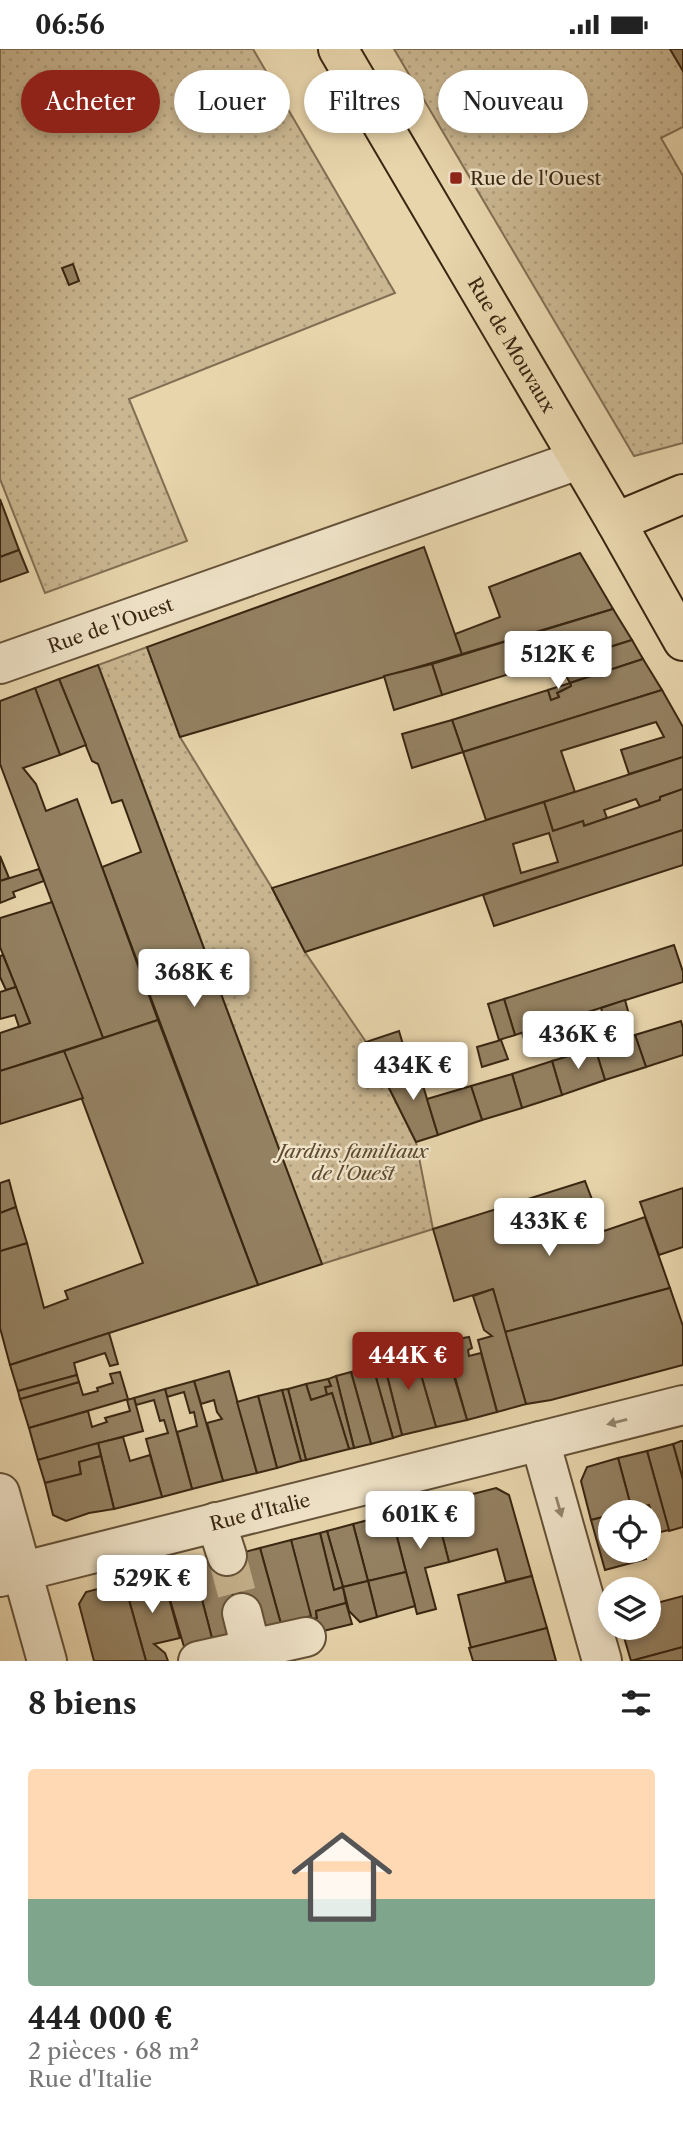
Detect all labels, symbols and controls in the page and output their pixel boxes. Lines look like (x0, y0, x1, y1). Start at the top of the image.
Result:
text: 06:56 (35, 9, 105, 41)
chip: Acheter (21, 70, 160, 133)
chip: Louer (174, 70, 290, 133)
chip: Filtres (304, 70, 424, 133)
chip: Nouveau (438, 70, 588, 133)
place label: Rue de l'Ouest (470, 167, 602, 190)
marker: Rue de l'Ouest (448, 170, 464, 186)
street label: Rue de Mouvaux (463, 273, 561, 418)
street label: Rue de l'Ouest (45, 593, 177, 658)
pin: 512K € (501, 631, 615, 691)
text: 512K € (521, 640, 595, 668)
pin: 368K € (137, 949, 251, 1009)
text: 368K € (154, 958, 234, 986)
pin: 436K € (521, 1011, 635, 1071)
text: 436K € (539, 1020, 617, 1048)
pin: 434K € (356, 1042, 470, 1102)
text: 434K € (374, 1051, 452, 1079)
park label: Jardins familiaux de l'Ouest (273, 1140, 429, 1185)
pin: 433K € (492, 1199, 606, 1258)
text: 433K € (510, 1207, 588, 1235)
pin: 444K € (351, 1333, 465, 1392)
text: 444K € (368, 1341, 448, 1369)
one-way arrow (606, 1417, 628, 1428)
street label: Rue d'Italie (207, 1488, 313, 1536)
pin: 601K € (363, 1491, 477, 1551)
one-way arrow (554, 1497, 564, 1518)
text: 601K € (382, 1500, 458, 1528)
map controls (598, 1500, 661, 1640)
button: locate (598, 1500, 661, 1563)
pin: 529K € (95, 1555, 209, 1615)
text: 529K € (113, 1564, 191, 1592)
button: layers (598, 1577, 661, 1640)
icon: filters (617, 1684, 655, 1722)
text: 8 biens (28, 1685, 137, 1722)
icon: home (279, 1814, 405, 1940)
text: 444 000 € (28, 2000, 173, 2037)
text: 2 pièces · 68 m² (28, 2037, 199, 2065)
text: Rue d'Italie (28, 2065, 152, 2093)

